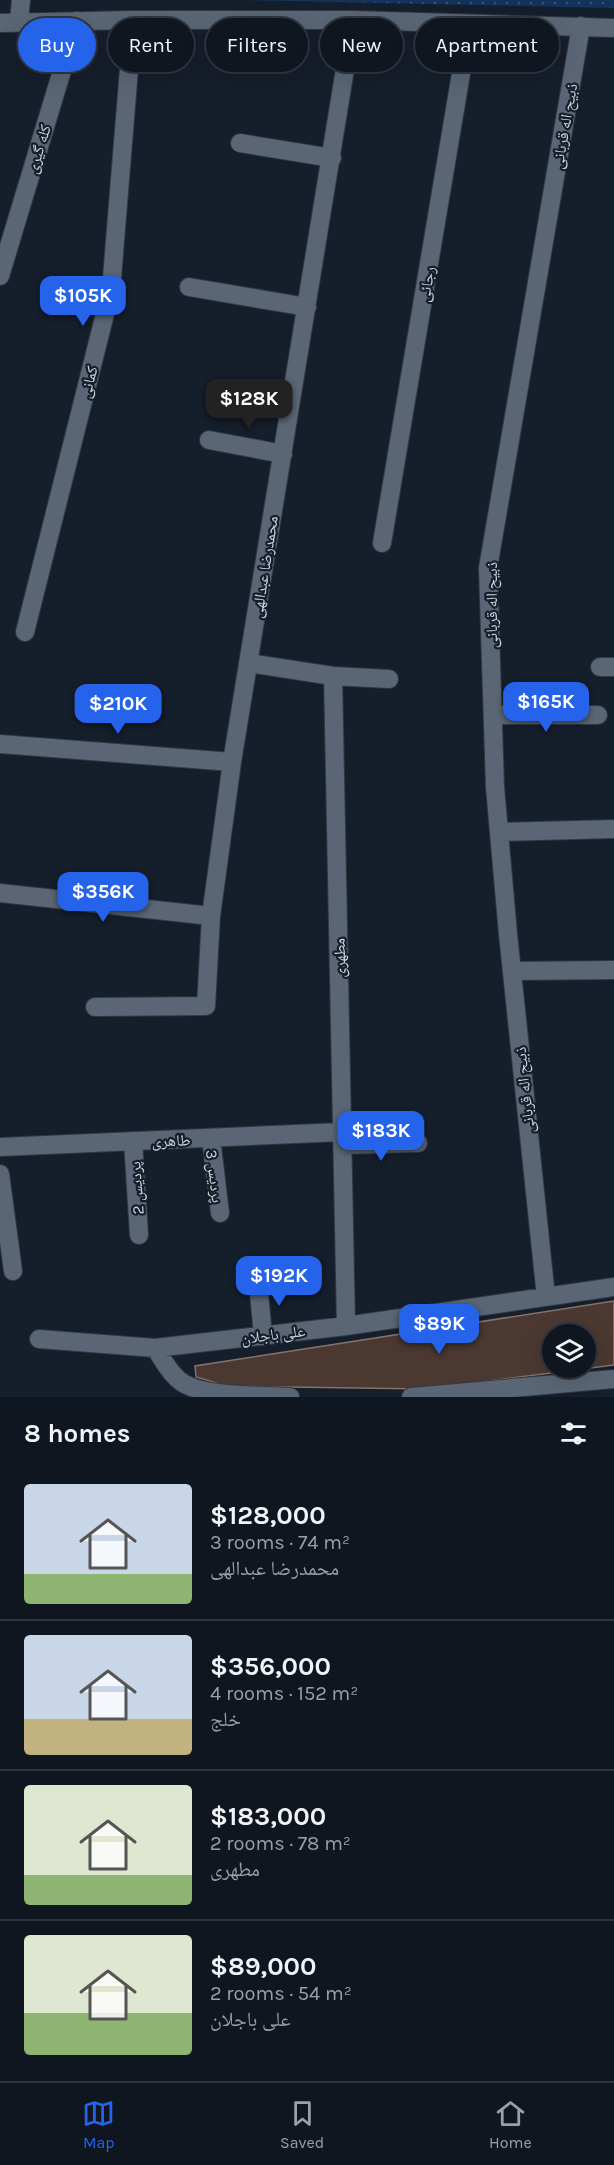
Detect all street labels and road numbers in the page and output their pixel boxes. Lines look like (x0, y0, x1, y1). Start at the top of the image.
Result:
street label: ذبیح اله قربانی (548, 82, 582, 171)
street label: کله گیری (22, 122, 56, 176)
street label: رجائی (414, 265, 440, 304)
street label: کمانی (75, 364, 103, 401)
street label: محمدرضا عبدالهی (247, 515, 283, 620)
street label: ذبیح اله قربانی (482, 562, 502, 648)
street label: مطهری (330, 938, 350, 978)
street label: ذبیح اله قربانی (511, 1046, 539, 1134)
street label: طاهری (151, 1130, 191, 1152)
street label: پردیس 3 (201, 1148, 227, 1204)
street label: پردیس 2 (125, 1160, 149, 1215)
street label: علی باجلان (240, 1321, 306, 1349)

